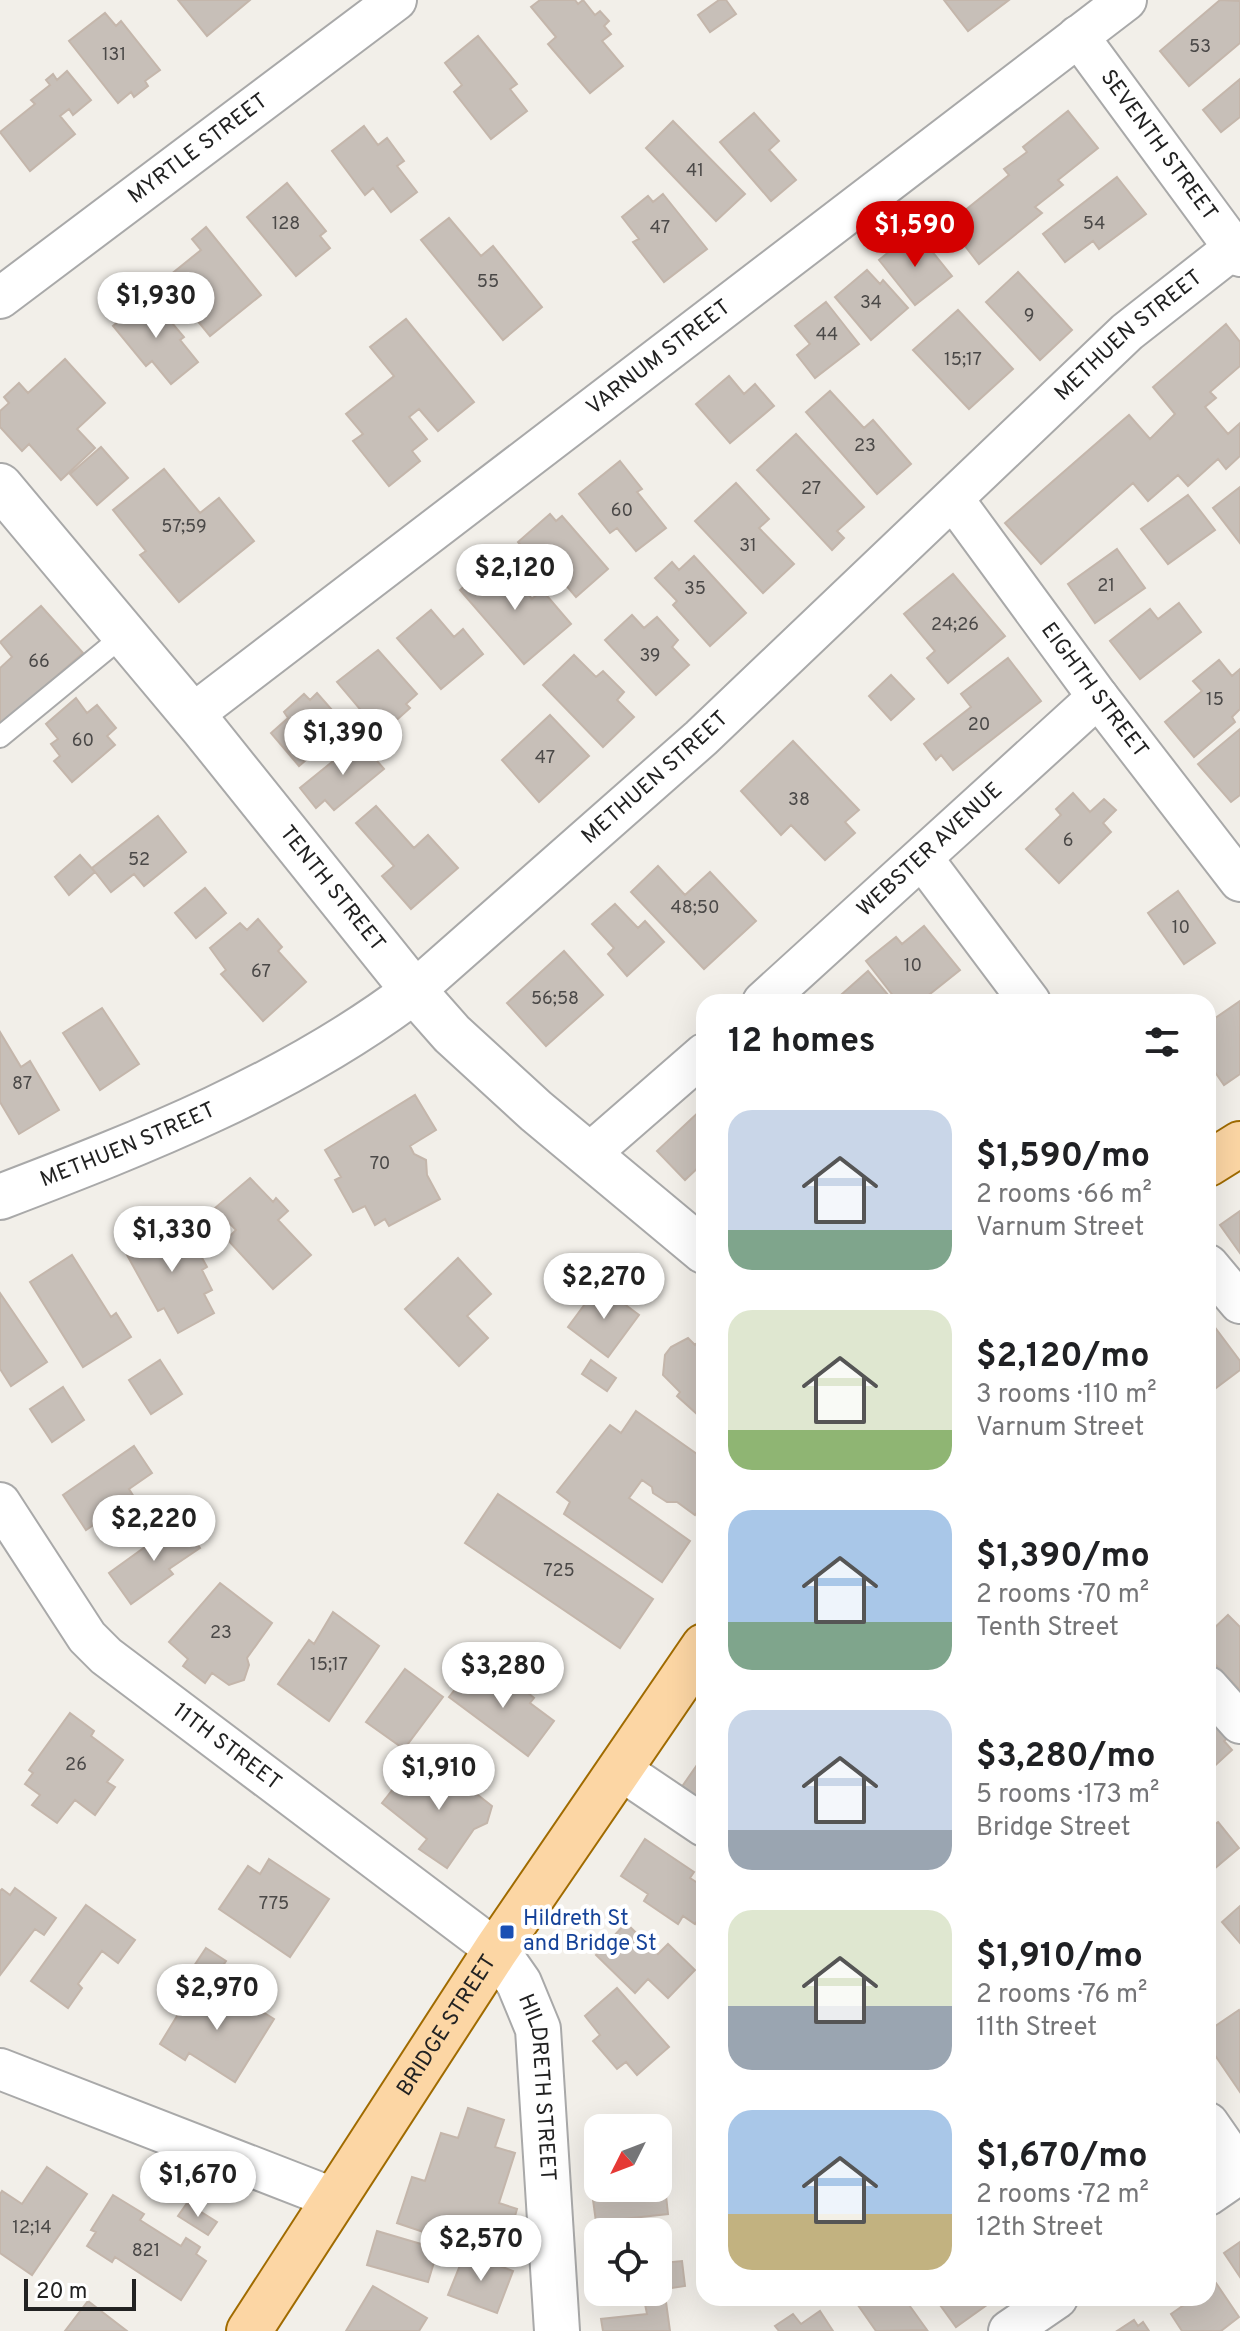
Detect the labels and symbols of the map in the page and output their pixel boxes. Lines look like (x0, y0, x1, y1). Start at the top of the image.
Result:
house number: 53 (1189, 36, 1211, 59)
house number: 131 (102, 44, 126, 67)
street label: SEVENTH STREET (1094, 65, 1223, 226)
street label: MYRTLE STREET (123, 88, 273, 210)
house number: 41 (686, 160, 704, 183)
pin: $1,590 (850, 201, 980, 269)
house number: 128 (272, 213, 300, 236)
house number: 54 (1083, 213, 1105, 236)
house number: 47 (650, 217, 670, 240)
street label: METHUEN STREET (1049, 264, 1208, 407)
house number: 55 (477, 271, 499, 294)
pin: $1,930 (91, 272, 221, 340)
house number: 34 (860, 292, 882, 315)
street label: VARNUM STREET (581, 294, 736, 421)
house number: 9 (1024, 305, 1034, 328)
house number: 44 (816, 324, 838, 347)
house number: 15;17 (944, 349, 982, 372)
house number: 23 (854, 435, 876, 458)
house number: 27 (801, 478, 821, 501)
house number: 60 (611, 500, 633, 523)
house number: 57;59 (161, 516, 207, 539)
house number: 31 (739, 535, 757, 558)
pin: $2,120 (450, 544, 580, 612)
house number: 21 (1097, 575, 1115, 598)
house number: 35 (684, 578, 706, 601)
house number: 24;26 (931, 614, 979, 637)
street label: EIGHTH STREET (1035, 618, 1154, 764)
house number: 39 (639, 645, 661, 668)
house number: 66 (28, 651, 50, 674)
house number: 15 (1206, 689, 1224, 712)
street label: METHUEN STREET (576, 705, 734, 850)
pin: $1,390 (278, 709, 408, 777)
house number: 20 (968, 714, 990, 737)
house number: 60 (72, 730, 94, 753)
house number: 47 (535, 747, 555, 770)
street label: WEBSTER AVENUE (852, 777, 1008, 923)
house number: 38 (788, 789, 810, 812)
street label: TENTH STREET (273, 820, 391, 957)
house number: 6 (1063, 830, 1073, 853)
house number: 52 (128, 849, 150, 872)
house number: 48;50 (671, 897, 719, 920)
house number: 10 (1172, 917, 1190, 940)
house number: 10 (904, 955, 922, 978)
house number: 67 (251, 961, 271, 984)
house number: 56;58 (531, 988, 579, 1011)
house number: 87 (12, 1073, 32, 1096)
street label: METHUEN STREET (37, 1097, 220, 1194)
house number: 70 (370, 1153, 390, 1176)
pin: $1,330 (107, 1206, 237, 1274)
pin: $2,270 (539, 1253, 669, 1321)
pin: $2,220 (89, 1495, 219, 1563)
house number: 725 (543, 1560, 575, 1583)
house number: 23 (210, 1622, 232, 1645)
pin: $3,280 (438, 1642, 568, 1710)
house number: 15;17 (310, 1654, 348, 1677)
street label: 11TH STREET (167, 1698, 286, 1797)
pin: $1,910 (374, 1744, 504, 1812)
house number: 26 (65, 1754, 87, 1777)
house number: 775 (259, 1893, 289, 1916)
place label: Hildreth St and Bridge St (523, 1906, 657, 1958)
marker: Hildreth St and Bridge St (498, 1923, 516, 1941)
street label: BRIDGE STREET (391, 1950, 503, 2101)
pin: $2,970 (152, 1964, 282, 2032)
street label: HILDRETH STREET (512, 1990, 561, 2182)
north arrow (584, 2114, 672, 2202)
pin: $1,670 (133, 2151, 263, 2219)
pin: $2,570 (416, 2215, 546, 2283)
house number: 12;14 (12, 2217, 52, 2240)
house number: 821 (132, 2240, 160, 2263)
scale bar (24, 2275, 136, 2311)

